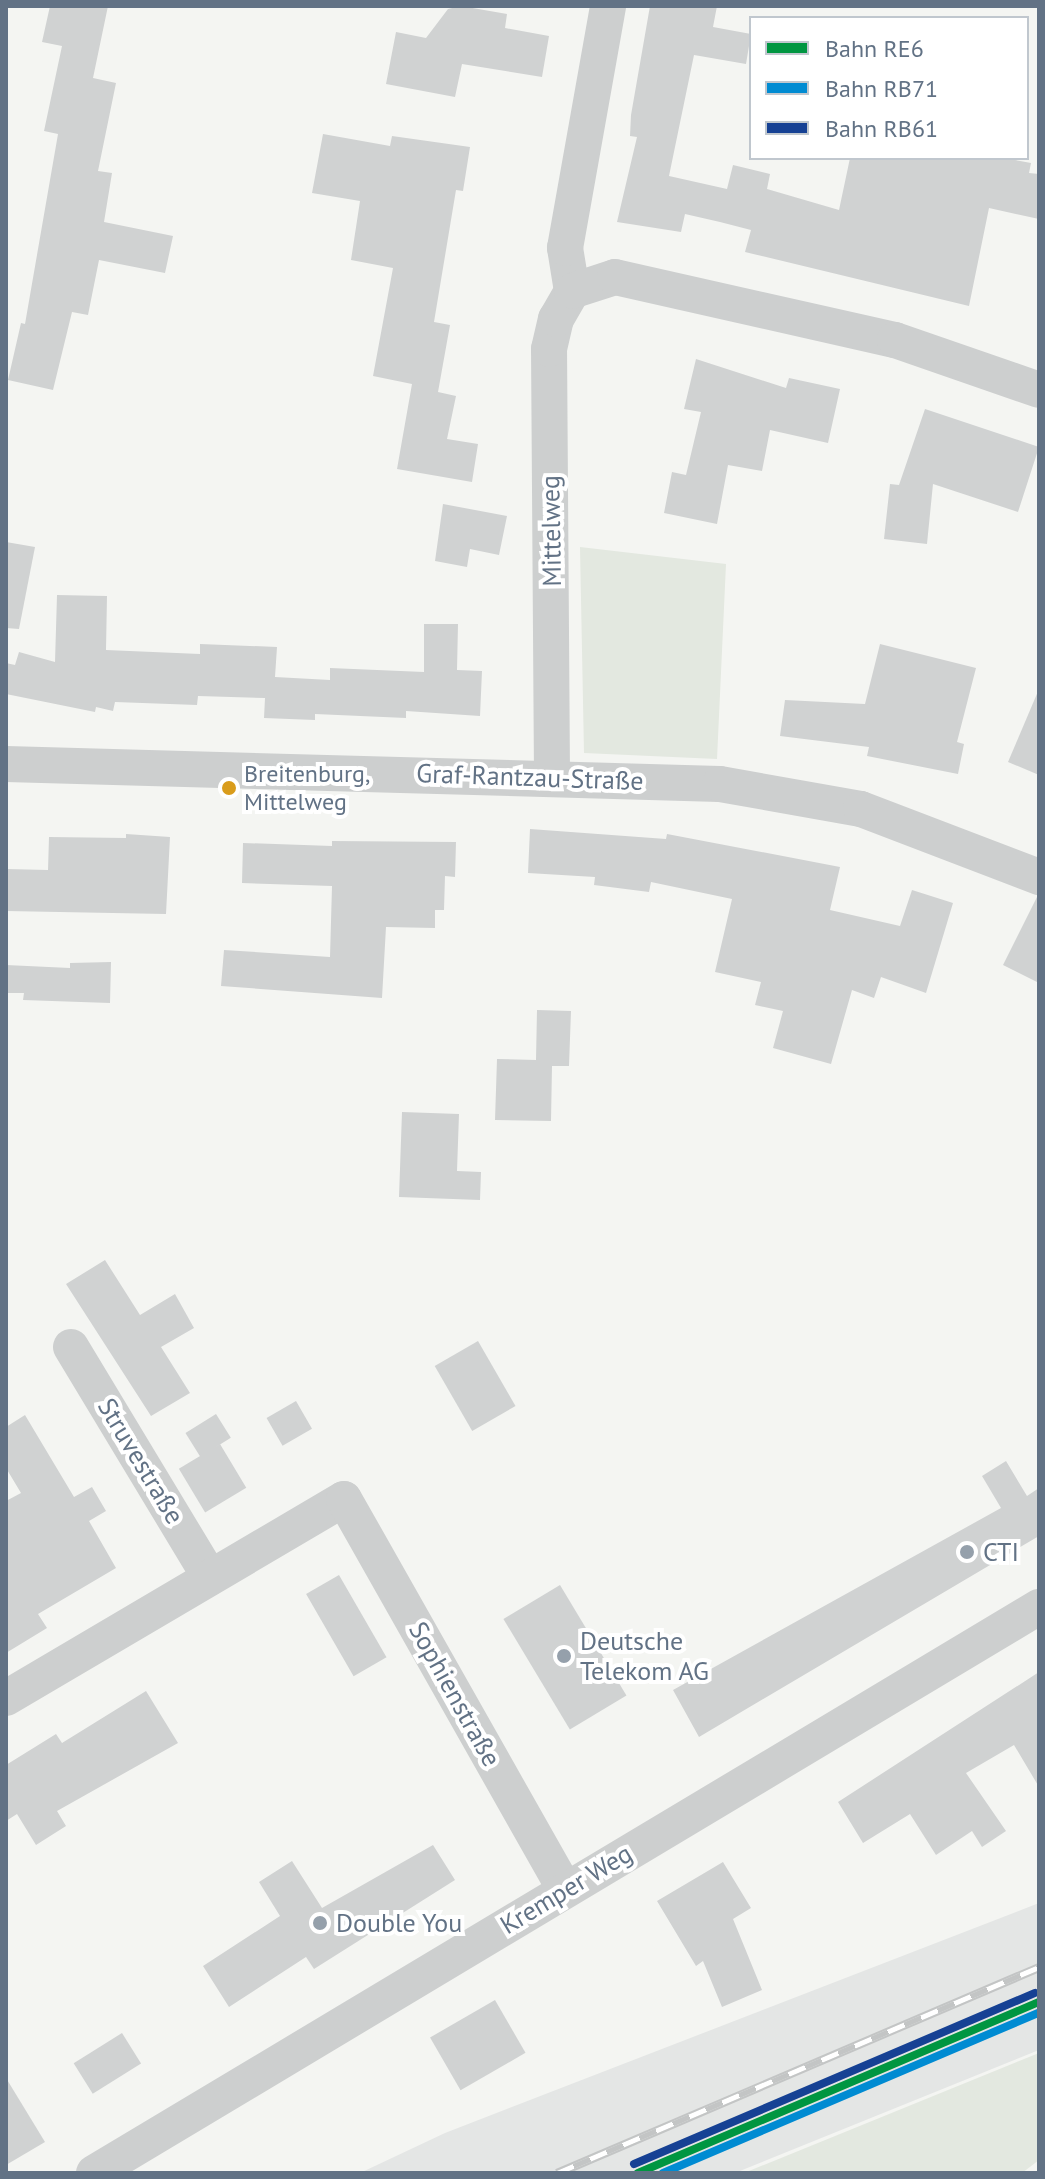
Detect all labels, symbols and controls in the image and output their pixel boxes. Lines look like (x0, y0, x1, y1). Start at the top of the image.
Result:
legend (749, 16, 1029, 160)
text: Bahn RE6 (825, 33, 924, 64)
text: Bahn RB71 (825, 73, 938, 104)
text: Bahn RB61 (825, 113, 938, 144)
street label: Mittelweg (534, 475, 568, 587)
street label: Graf-Rantzau-Straße (416, 757, 644, 797)
place label: Breitenburg, Mittelweg (244, 760, 370, 816)
marker: Breitenburg, Mittelweg (221, 780, 237, 796)
street label: Struvestraße (91, 1393, 191, 1529)
place label: CTI (983, 1536, 1019, 1568)
marker: CTI (958, 1543, 976, 1561)
street label: Sophienstraße (402, 1616, 508, 1772)
place label: Deutsche Telekom AG (580, 1625, 710, 1686)
marker: Deutsche Telekom AG (555, 1647, 573, 1665)
street label: Kremper Weg (494, 1837, 638, 1941)
place label: Double You (336, 1907, 463, 1939)
marker: Double You (311, 1914, 329, 1932)

